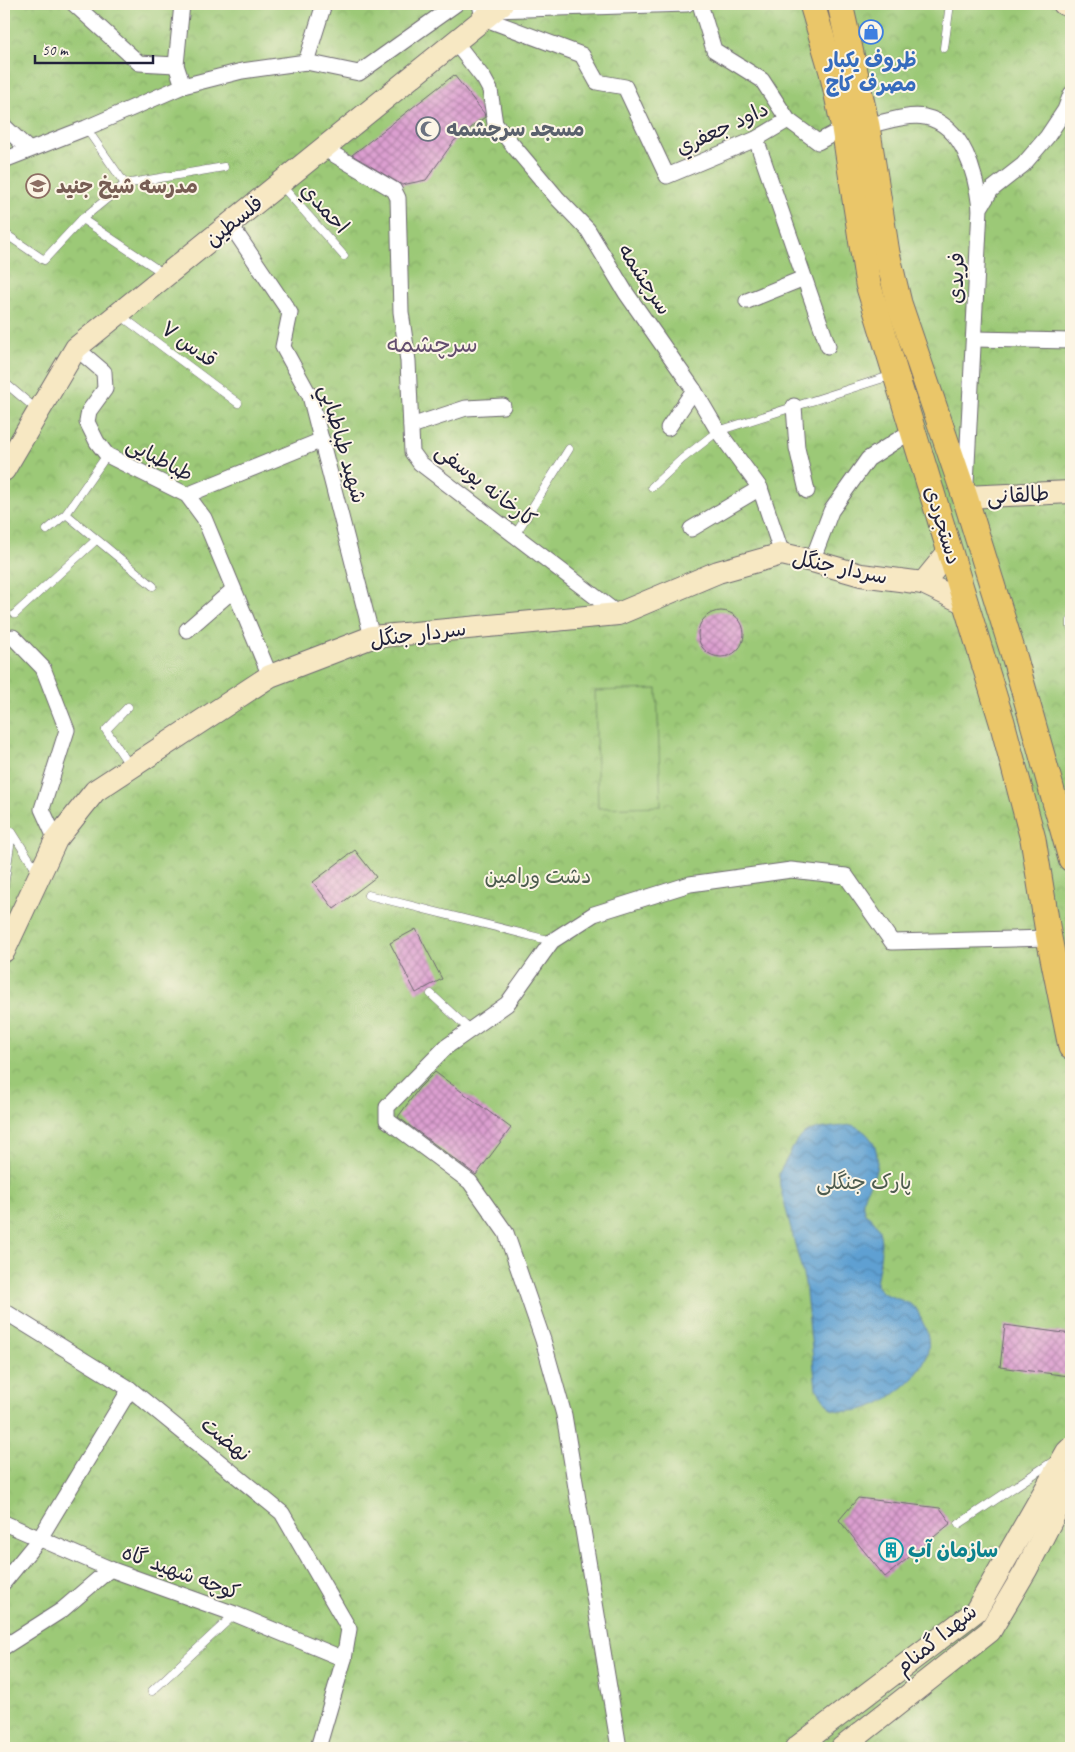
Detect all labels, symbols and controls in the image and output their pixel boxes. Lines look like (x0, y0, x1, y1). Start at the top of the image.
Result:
shop icon: ظروف یکبار مصرف کاج (858, 19, 884, 45)
scale bar (35, 32, 152, 64)
text: 50 m (42, 41, 69, 60)
place label: ظروف یکبار مصرف کاج (823, 47, 917, 97)
street label: داود جعفري (672, 95, 773, 163)
mosque icon: مسجد سرچشمه (415, 116, 441, 142)
place label: مسجد سرچشمه (446, 116, 584, 142)
school or university icon: مدرسه شیخ جنید (25, 173, 51, 199)
place label: مدرسه شیخ جنید (56, 173, 198, 199)
street label: احمدي (294, 177, 355, 240)
street label: فلسطین (200, 190, 268, 252)
street label: سرچشمه (612, 238, 678, 320)
street label: فریدی (942, 252, 970, 304)
street label: قدس ۷ (156, 315, 222, 373)
district label: سرچشمه (386, 329, 478, 359)
street label: شهيد طباطبايي (308, 382, 372, 508)
street label: طباطبایی (122, 431, 198, 488)
street label: کارخانه یوسفی (430, 437, 542, 533)
street label: طالقانی (986, 480, 1050, 511)
street label: دستجردی (919, 483, 967, 567)
street label: سردار جنگل (790, 544, 890, 590)
street label: سردار جنگل (368, 615, 468, 653)
park label: دشت ورامین (485, 863, 591, 890)
park label: پارک جنگلی (816, 1169, 912, 1196)
street label: نهضت (196, 1411, 256, 1467)
building icon: سازمان آب (878, 1537, 904, 1563)
place label: سازمان آب (908, 1537, 998, 1563)
street label: کوچه شهید گاه (118, 1539, 244, 1605)
street label: شهدا گمنام (890, 1598, 984, 1682)

